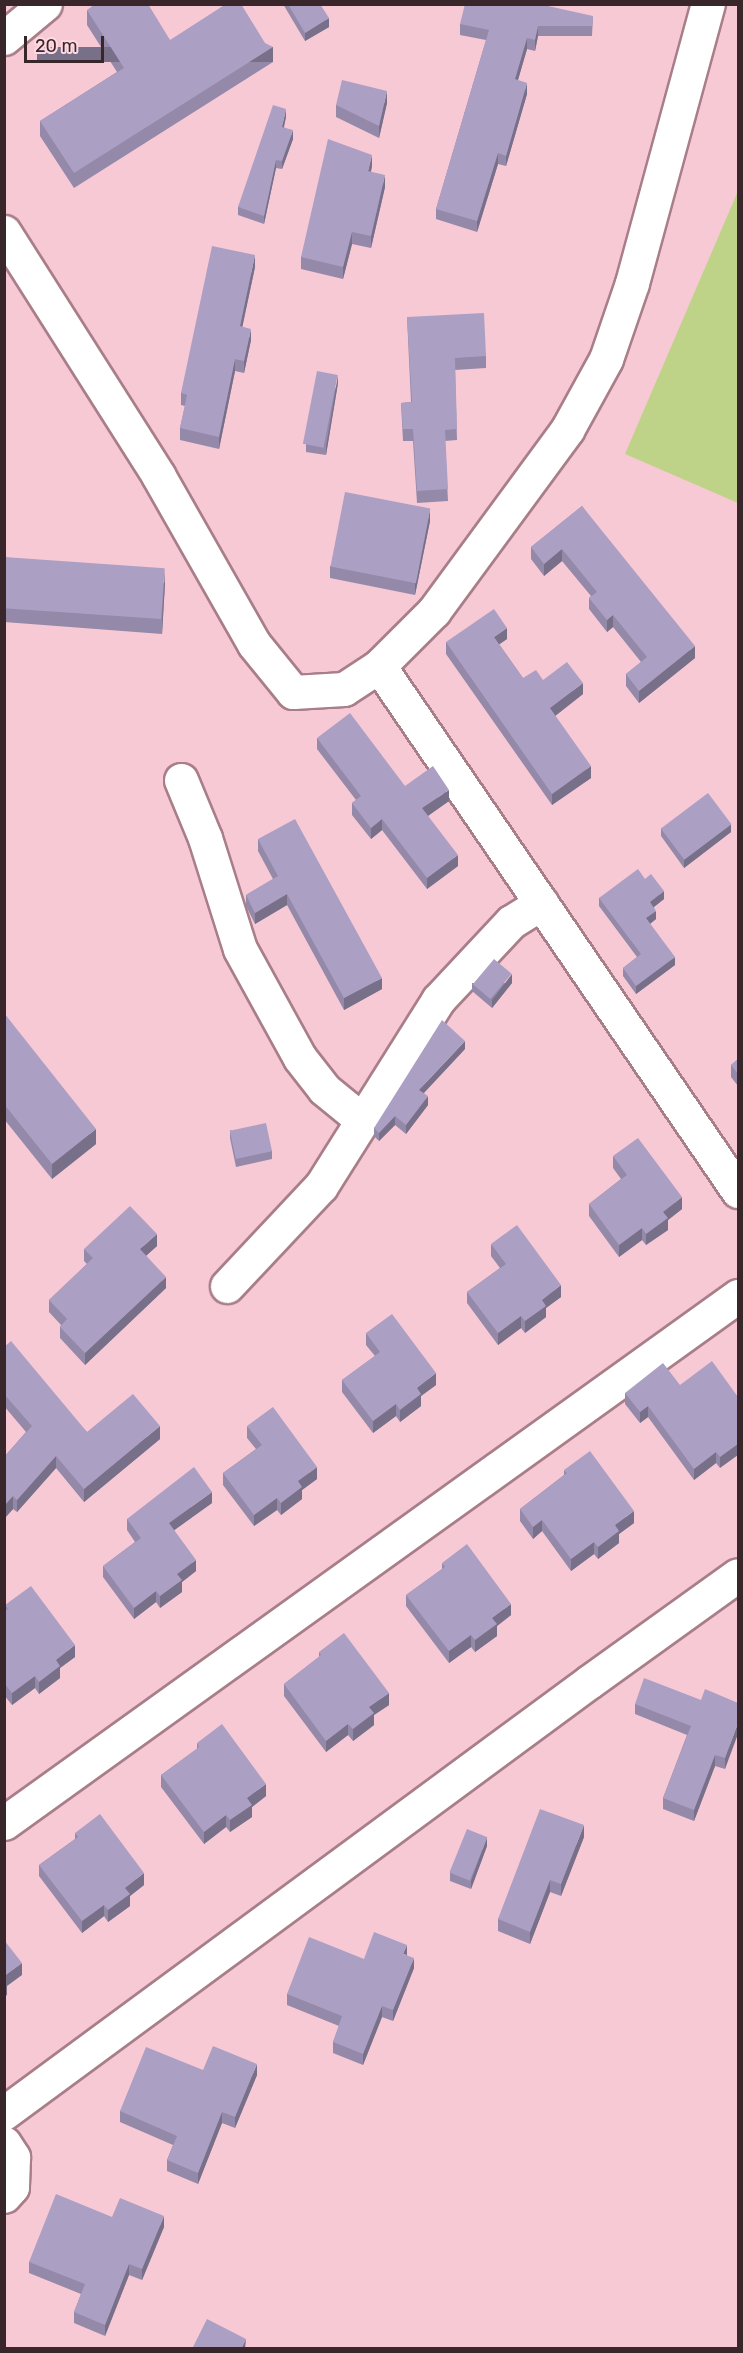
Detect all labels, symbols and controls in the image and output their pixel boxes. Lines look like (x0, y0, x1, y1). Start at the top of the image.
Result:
scale bar (27, 24, 106, 62)
text: 20 m (35, 35, 77, 57)

